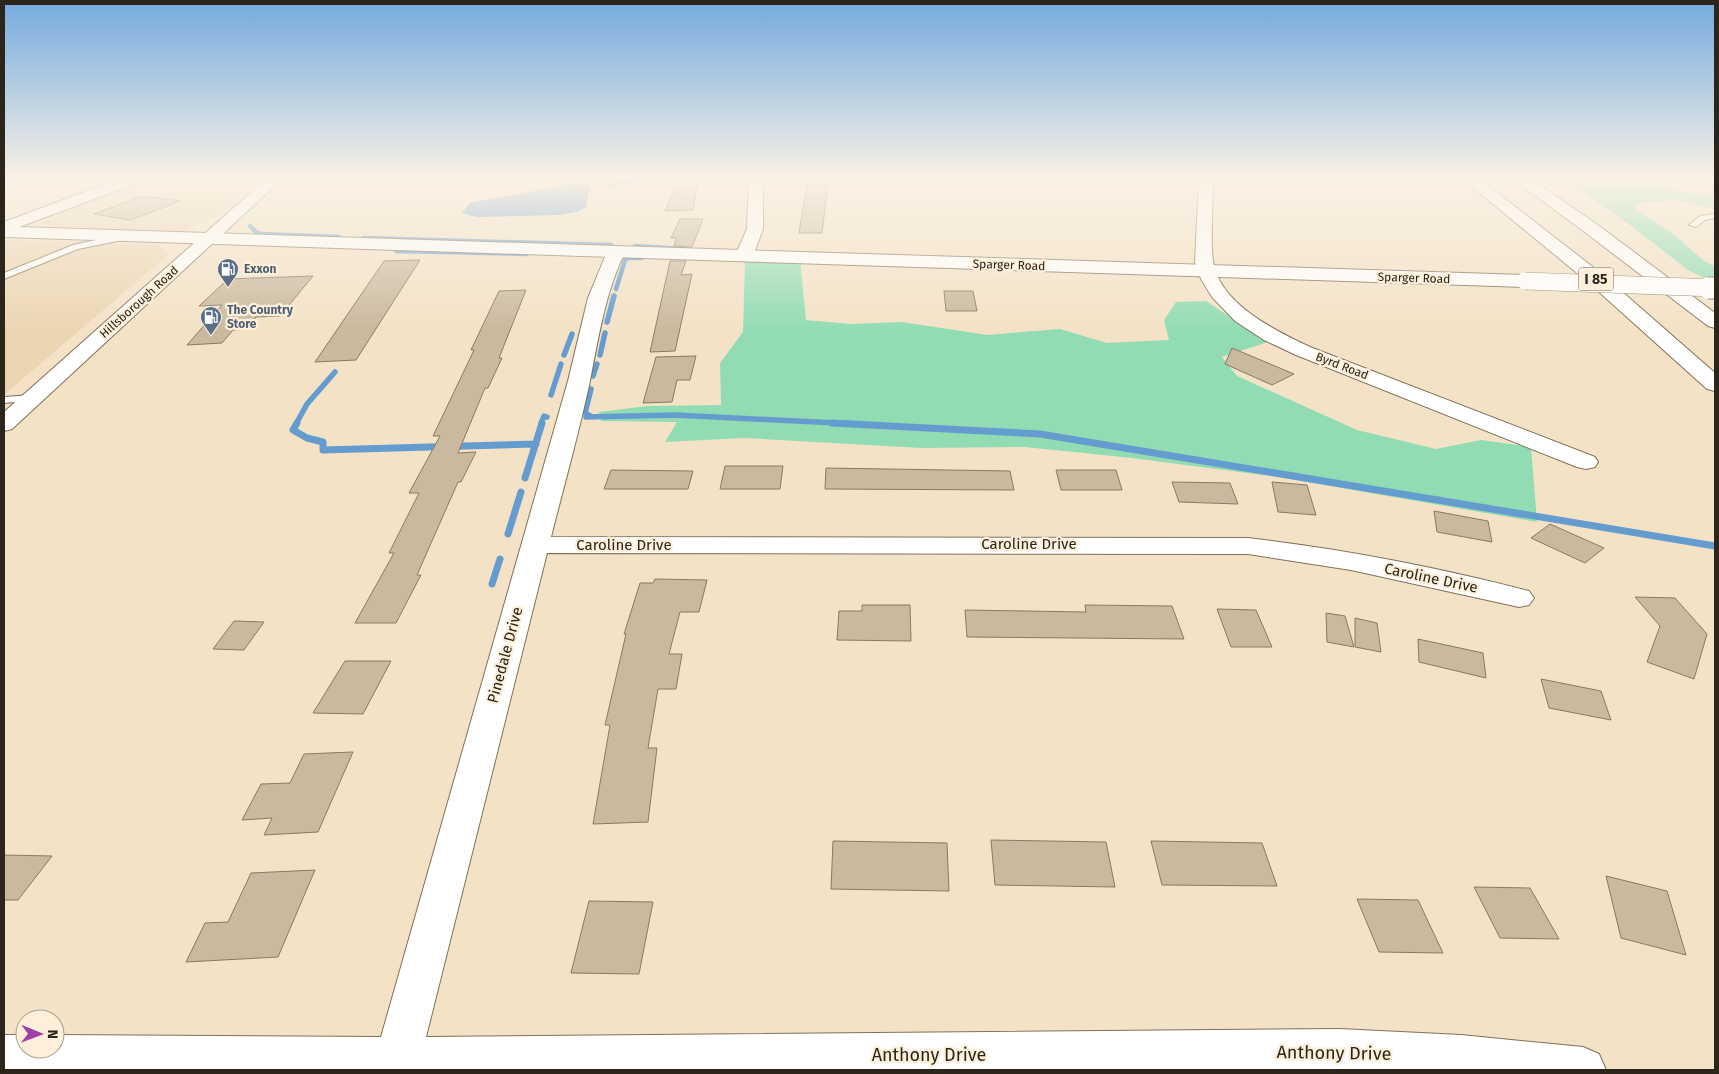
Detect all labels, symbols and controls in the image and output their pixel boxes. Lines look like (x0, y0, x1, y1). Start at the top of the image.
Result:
fuel station icon: Exxon (216, 257, 240, 288)
street label: Sparger Road (972, 257, 1046, 273)
place label: Exxon (244, 262, 276, 276)
street label: Hillsborough Road (97, 263, 181, 341)
road number: I 85 (1578, 268, 1614, 290)
street label: Sparger Road (1377, 270, 1451, 286)
place label: The Country Store (227, 303, 294, 331)
fuel station icon: The Country Store (199, 305, 223, 336)
street label: Byrd Road (1314, 350, 1370, 382)
street label: Caroline Drive (981, 535, 1077, 553)
street label: Caroline Drive (576, 536, 672, 554)
street label: Caroline Drive (1383, 559, 1479, 597)
street label: Pinedale Drive (484, 605, 526, 705)
north arrow (15, 1009, 65, 1059)
text: N (44, 1029, 61, 1039)
street label: Anthony Drive (1276, 1041, 1392, 1065)
street label: Anthony Drive (872, 1044, 986, 1066)

